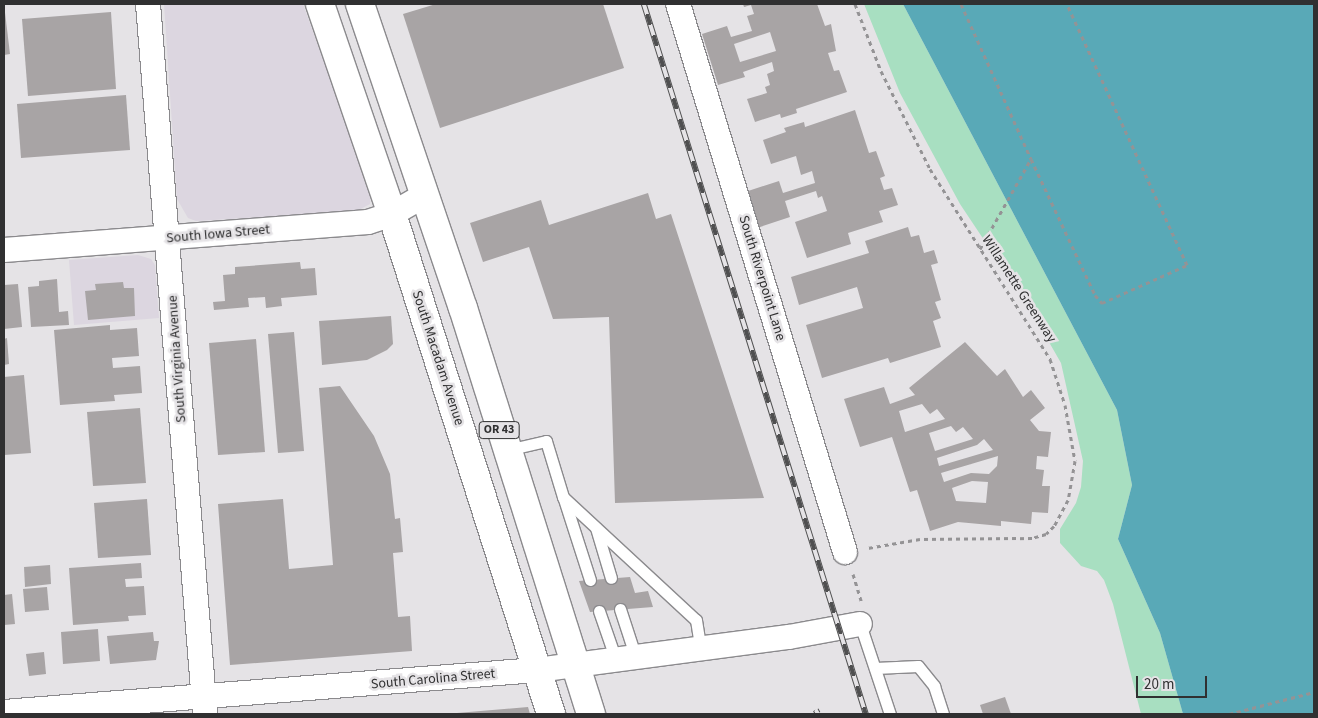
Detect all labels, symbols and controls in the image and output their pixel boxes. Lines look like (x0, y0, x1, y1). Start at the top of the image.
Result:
street label: South Riverpoint Lane (735, 213, 789, 343)
street label: South Iowa Street (166, 221, 270, 247)
street label: Willamette Greenway (978, 232, 1060, 346)
street label: South Macadam Avenue (408, 288, 468, 428)
street label: South Virginia Avenue (164, 295, 190, 423)
road number: OR 43 (478, 420, 520, 440)
street label: South Carolina Street (370, 665, 496, 693)
scale bar (1138, 666, 1209, 698)
text: 20 m (1144, 674, 1174, 695)

